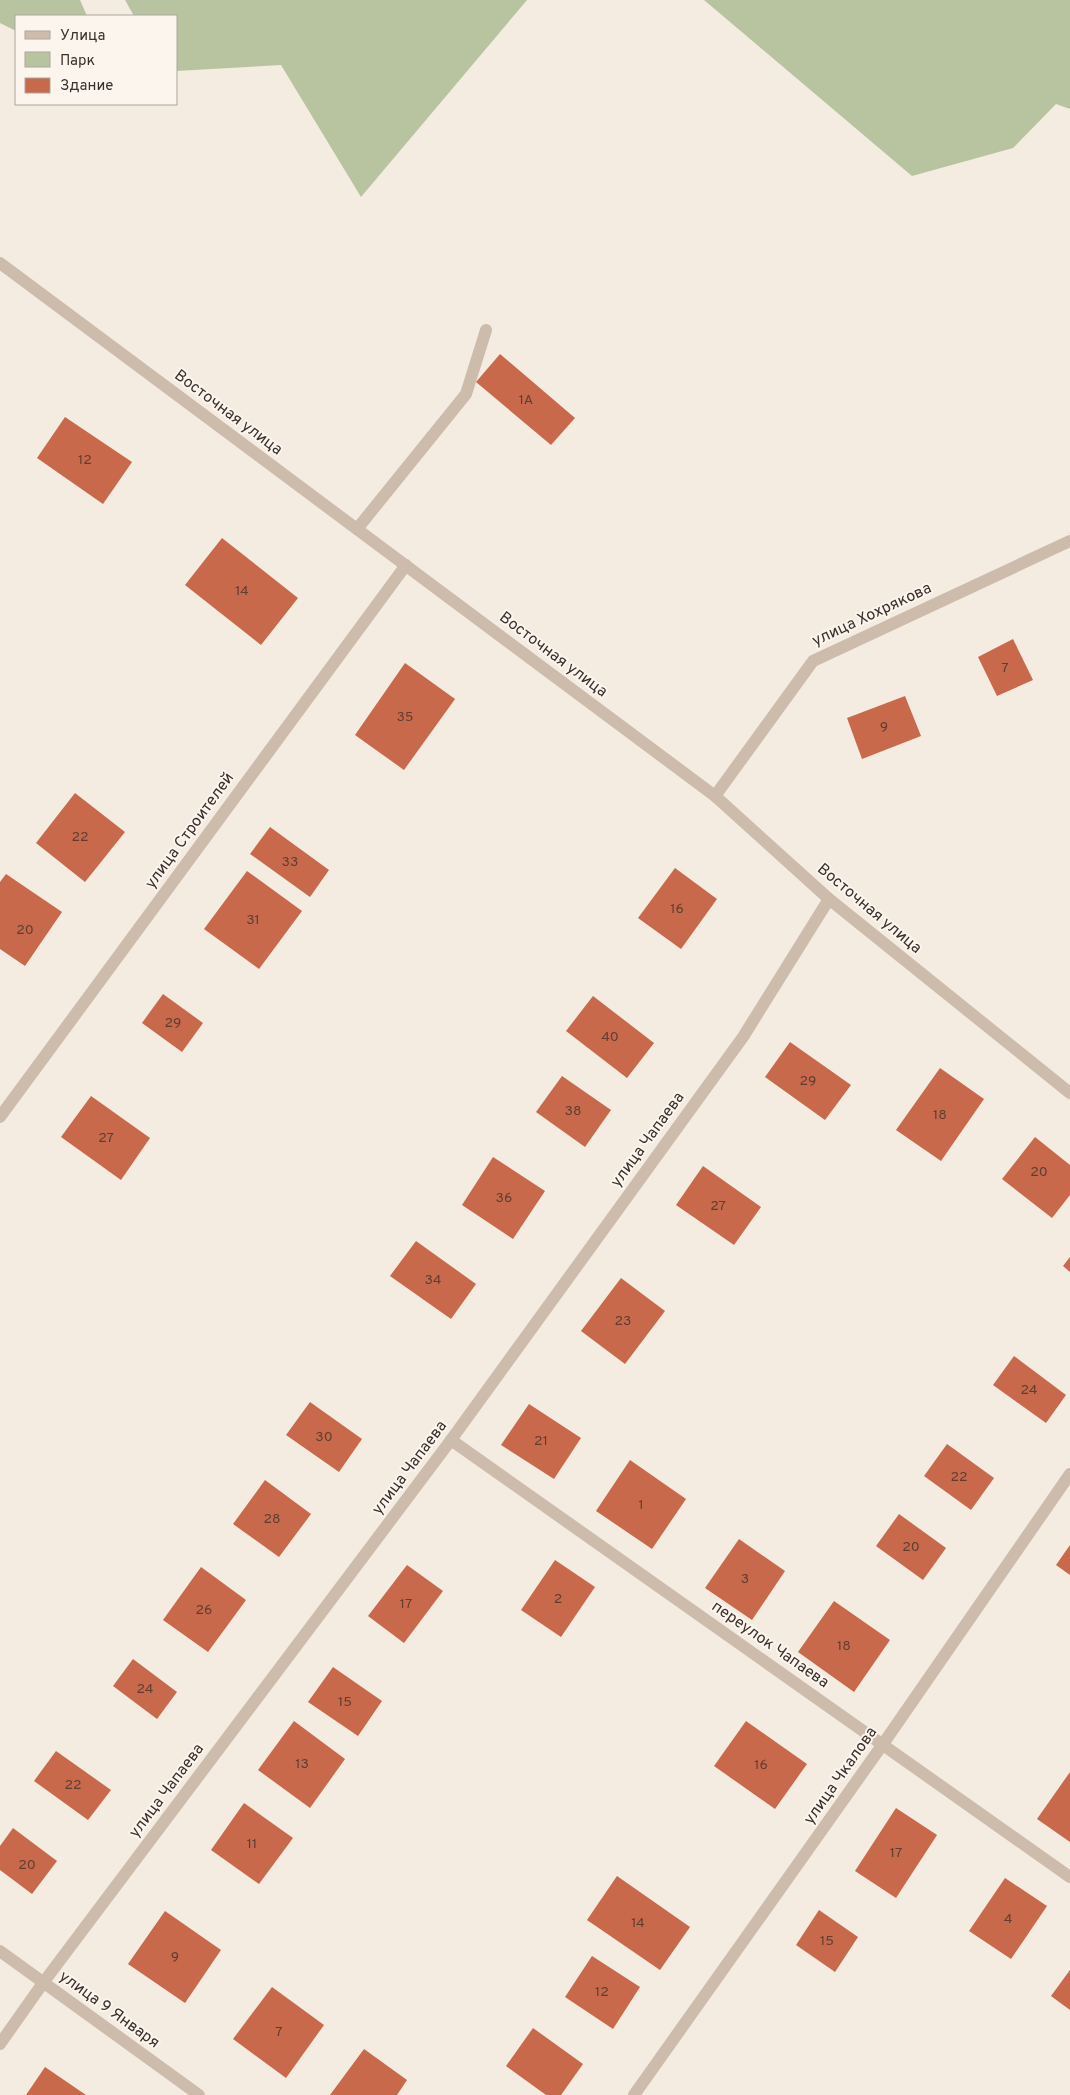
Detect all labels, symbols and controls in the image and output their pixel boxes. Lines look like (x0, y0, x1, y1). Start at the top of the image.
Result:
legend (15, 15, 178, 105)
text: Улица (60, 27, 105, 46)
text: Парк (60, 52, 95, 71)
text: Здание (60, 77, 113, 96)
street label: Восточная улица (170, 366, 286, 460)
house number: 1А (519, 392, 533, 409)
house number: 12 (78, 452, 92, 469)
street label: улица Хохрякова (809, 579, 935, 651)
house number: 14 (235, 583, 249, 600)
street label: Восточная улица (495, 608, 611, 702)
house number: 7 (1001, 660, 1009, 677)
house number: 35 (396, 709, 414, 726)
house number: 9 (880, 719, 888, 736)
street label: улица Строителей (141, 769, 239, 893)
house number: 22 (71, 829, 89, 846)
house number: 33 (282, 854, 298, 871)
street label: Восточная улица (813, 859, 925, 959)
house number: 16 (670, 901, 684, 918)
house number: 31 (246, 912, 260, 929)
house number: 20 (16, 922, 34, 939)
house number: 29 (165, 1015, 181, 1032)
house number: 40 (601, 1029, 619, 1046)
house number: 29 (800, 1073, 816, 1090)
street label: улица Чапаева (607, 1088, 689, 1192)
house number: 38 (565, 1103, 581, 1120)
house number: 18 (933, 1107, 947, 1124)
house number: 27 (98, 1130, 114, 1147)
house number: 20 (1030, 1164, 1048, 1181)
house number: 36 (496, 1190, 512, 1207)
house number: 27 (710, 1198, 726, 1215)
house number: 34 (424, 1272, 442, 1289)
house number: 23 (615, 1313, 632, 1330)
house number: 24 (1020, 1382, 1038, 1399)
street label: улица Чапаева (368, 1417, 452, 1519)
house number: 30 (315, 1429, 333, 1446)
house number: 21 (534, 1433, 548, 1450)
house number: 22 (950, 1469, 968, 1486)
house number: 1 (638, 1497, 644, 1514)
house number: 28 (263, 1511, 281, 1528)
house number: 20 (902, 1539, 920, 1556)
house number: 3 (741, 1571, 749, 1588)
house number: 2 (554, 1591, 562, 1608)
house number: 17 (400, 1596, 412, 1613)
street label: переулок Чапаева (707, 1597, 833, 1693)
house number: 26 (196, 1602, 212, 1619)
house number: 18 (837, 1638, 851, 1655)
house number: 24 (136, 1681, 154, 1698)
house number: 15 (338, 1694, 352, 1711)
street label: улица Чкалова (800, 1723, 882, 1829)
street label: улица Чапаева (125, 1740, 209, 1842)
house number: 13 (295, 1756, 309, 1773)
house number: 16 (754, 1757, 768, 1774)
house number: 22 (64, 1777, 82, 1794)
house number: 11 (247, 1836, 257, 1853)
house number: 17 (890, 1845, 902, 1862)
house number: 20 (18, 1857, 36, 1874)
house number: 4 (1004, 1911, 1012, 1928)
house number: 14 (631, 1915, 645, 1932)
house number: 15 (820, 1933, 834, 1950)
house number: 9 (171, 1949, 179, 1966)
street label: улица 9 Января (55, 1967, 163, 2053)
house number: 12 (595, 1984, 609, 2001)
house number: 7 (275, 2024, 283, 2041)

